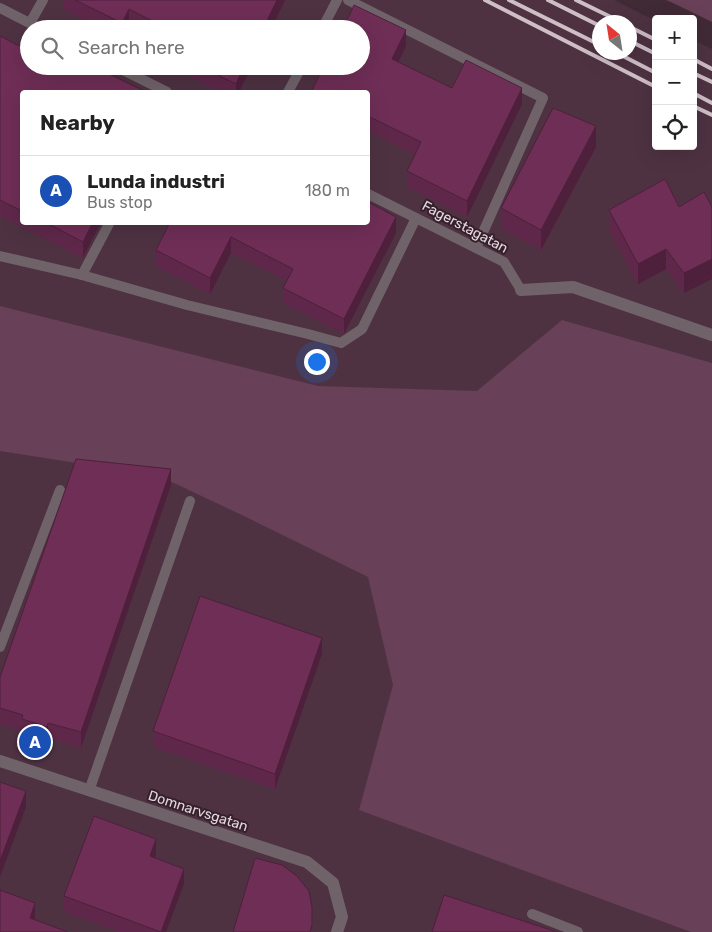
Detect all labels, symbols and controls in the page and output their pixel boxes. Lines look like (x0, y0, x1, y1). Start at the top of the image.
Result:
north arrow (592, 15, 637, 60)
map controls (652, 15, 697, 150)
button: + (652, 15, 697, 60)
search box (20, 20, 370, 75)
icon: search (38, 34, 66, 62)
text: Search here (78, 36, 185, 59)
button: − (652, 60, 697, 105)
button: locate (652, 105, 697, 150)
text: Nearby (40, 110, 115, 135)
text: Lunda industri (87, 170, 225, 193)
text: A (50, 181, 62, 200)
text: 180 m (305, 181, 350, 200)
text: Bus stop (87, 193, 153, 212)
street label: Fagerstagatan (419, 197, 511, 257)
your location (304, 349, 330, 375)
pin: A (19, 723, 51, 761)
street label: Domnarvsgatan (146, 787, 250, 835)

